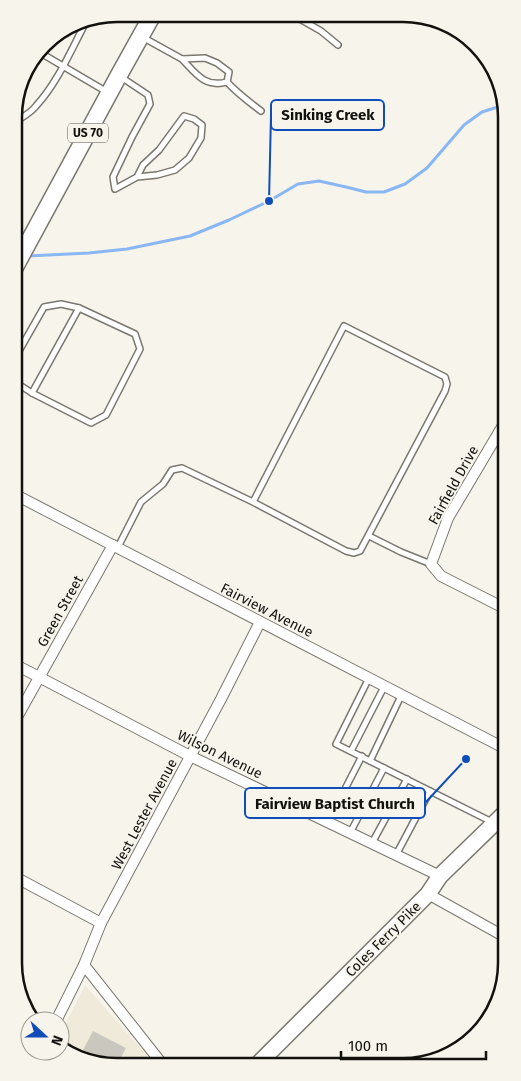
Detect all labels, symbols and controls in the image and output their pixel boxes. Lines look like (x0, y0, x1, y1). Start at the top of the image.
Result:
callout: Sinking Creek (271, 100, 384, 130)
text: Sinking Creek (281, 106, 375, 124)
road number: US 70 (68, 124, 108, 142)
street label: Fairfield Drive (425, 443, 482, 528)
street label: Green Street (34, 572, 87, 650)
street label: Fairview Avenue (218, 580, 316, 641)
street label: Wilson Avenue (174, 726, 265, 782)
street label: West Lester Avenue (108, 756, 181, 873)
callout: Fairview Baptist Church (245, 788, 425, 818)
text: Fairview Baptist Church (255, 795, 415, 813)
street label: Coles Ferry Pike (342, 898, 425, 981)
north arrow (20, 1011, 70, 1061)
scale bar (341, 1028, 486, 1060)
text: N (47, 1033, 66, 1048)
text: 100 m (348, 1037, 388, 1055)

